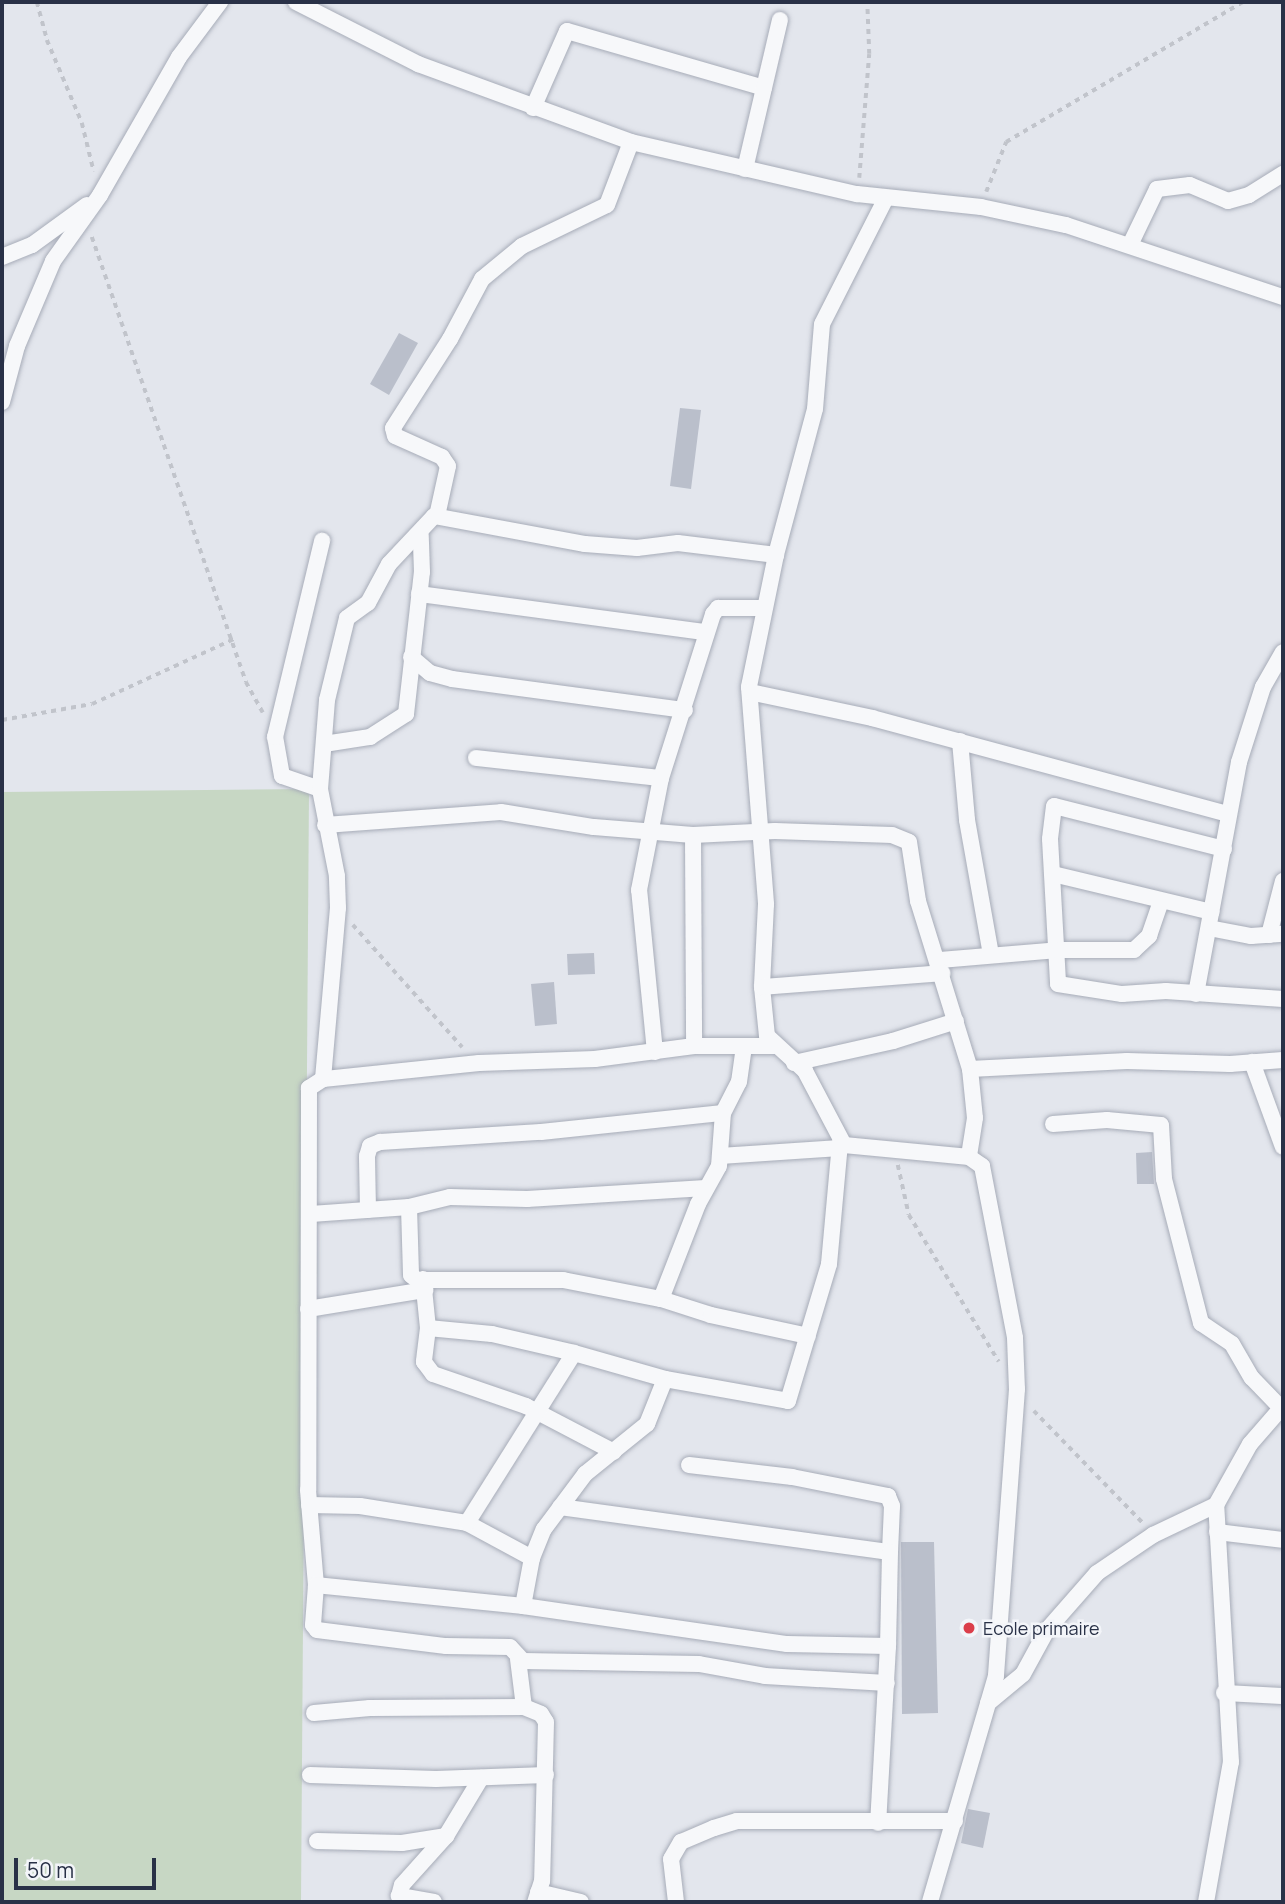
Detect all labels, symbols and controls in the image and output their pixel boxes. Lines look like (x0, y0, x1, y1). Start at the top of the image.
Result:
place label: Ecole primaire (983, 1617, 1100, 1639)
marker: Ecole primaire (961, 1620, 977, 1636)
scale bar (18, 1844, 159, 1888)
text: 50 m (27, 1856, 74, 1884)

